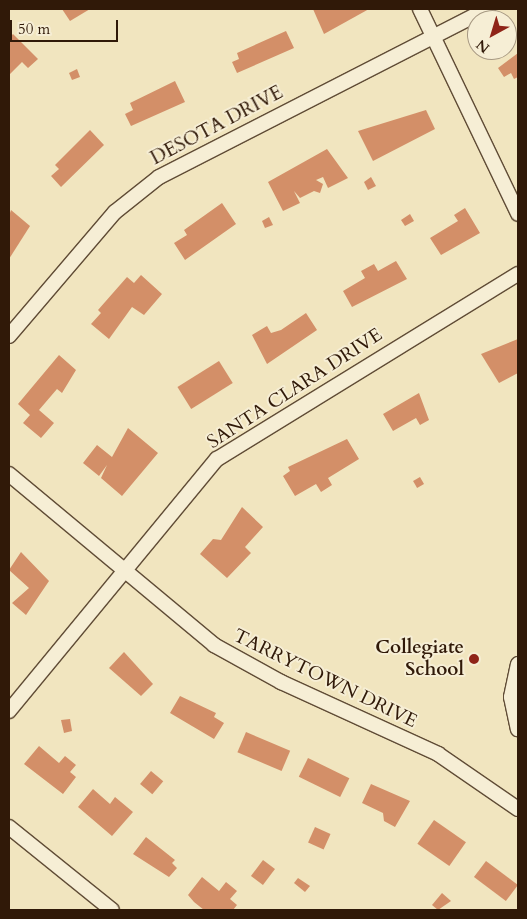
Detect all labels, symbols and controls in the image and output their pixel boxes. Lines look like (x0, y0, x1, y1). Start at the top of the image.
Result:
scale bar (12, 10, 120, 42)
north arrow (467, 10, 517, 60)
text: 50 m (18, 19, 50, 39)
text: N (472, 35, 494, 57)
street label: DESOTA DRIVE (147, 82, 287, 170)
street label: SANTA CLARA DRIVE (203, 324, 387, 454)
street label: TARRYTOWN DRIVE (230, 625, 420, 733)
place label: Collegiate School (375, 637, 464, 681)
marker: Collegiate School (468, 653, 480, 665)

